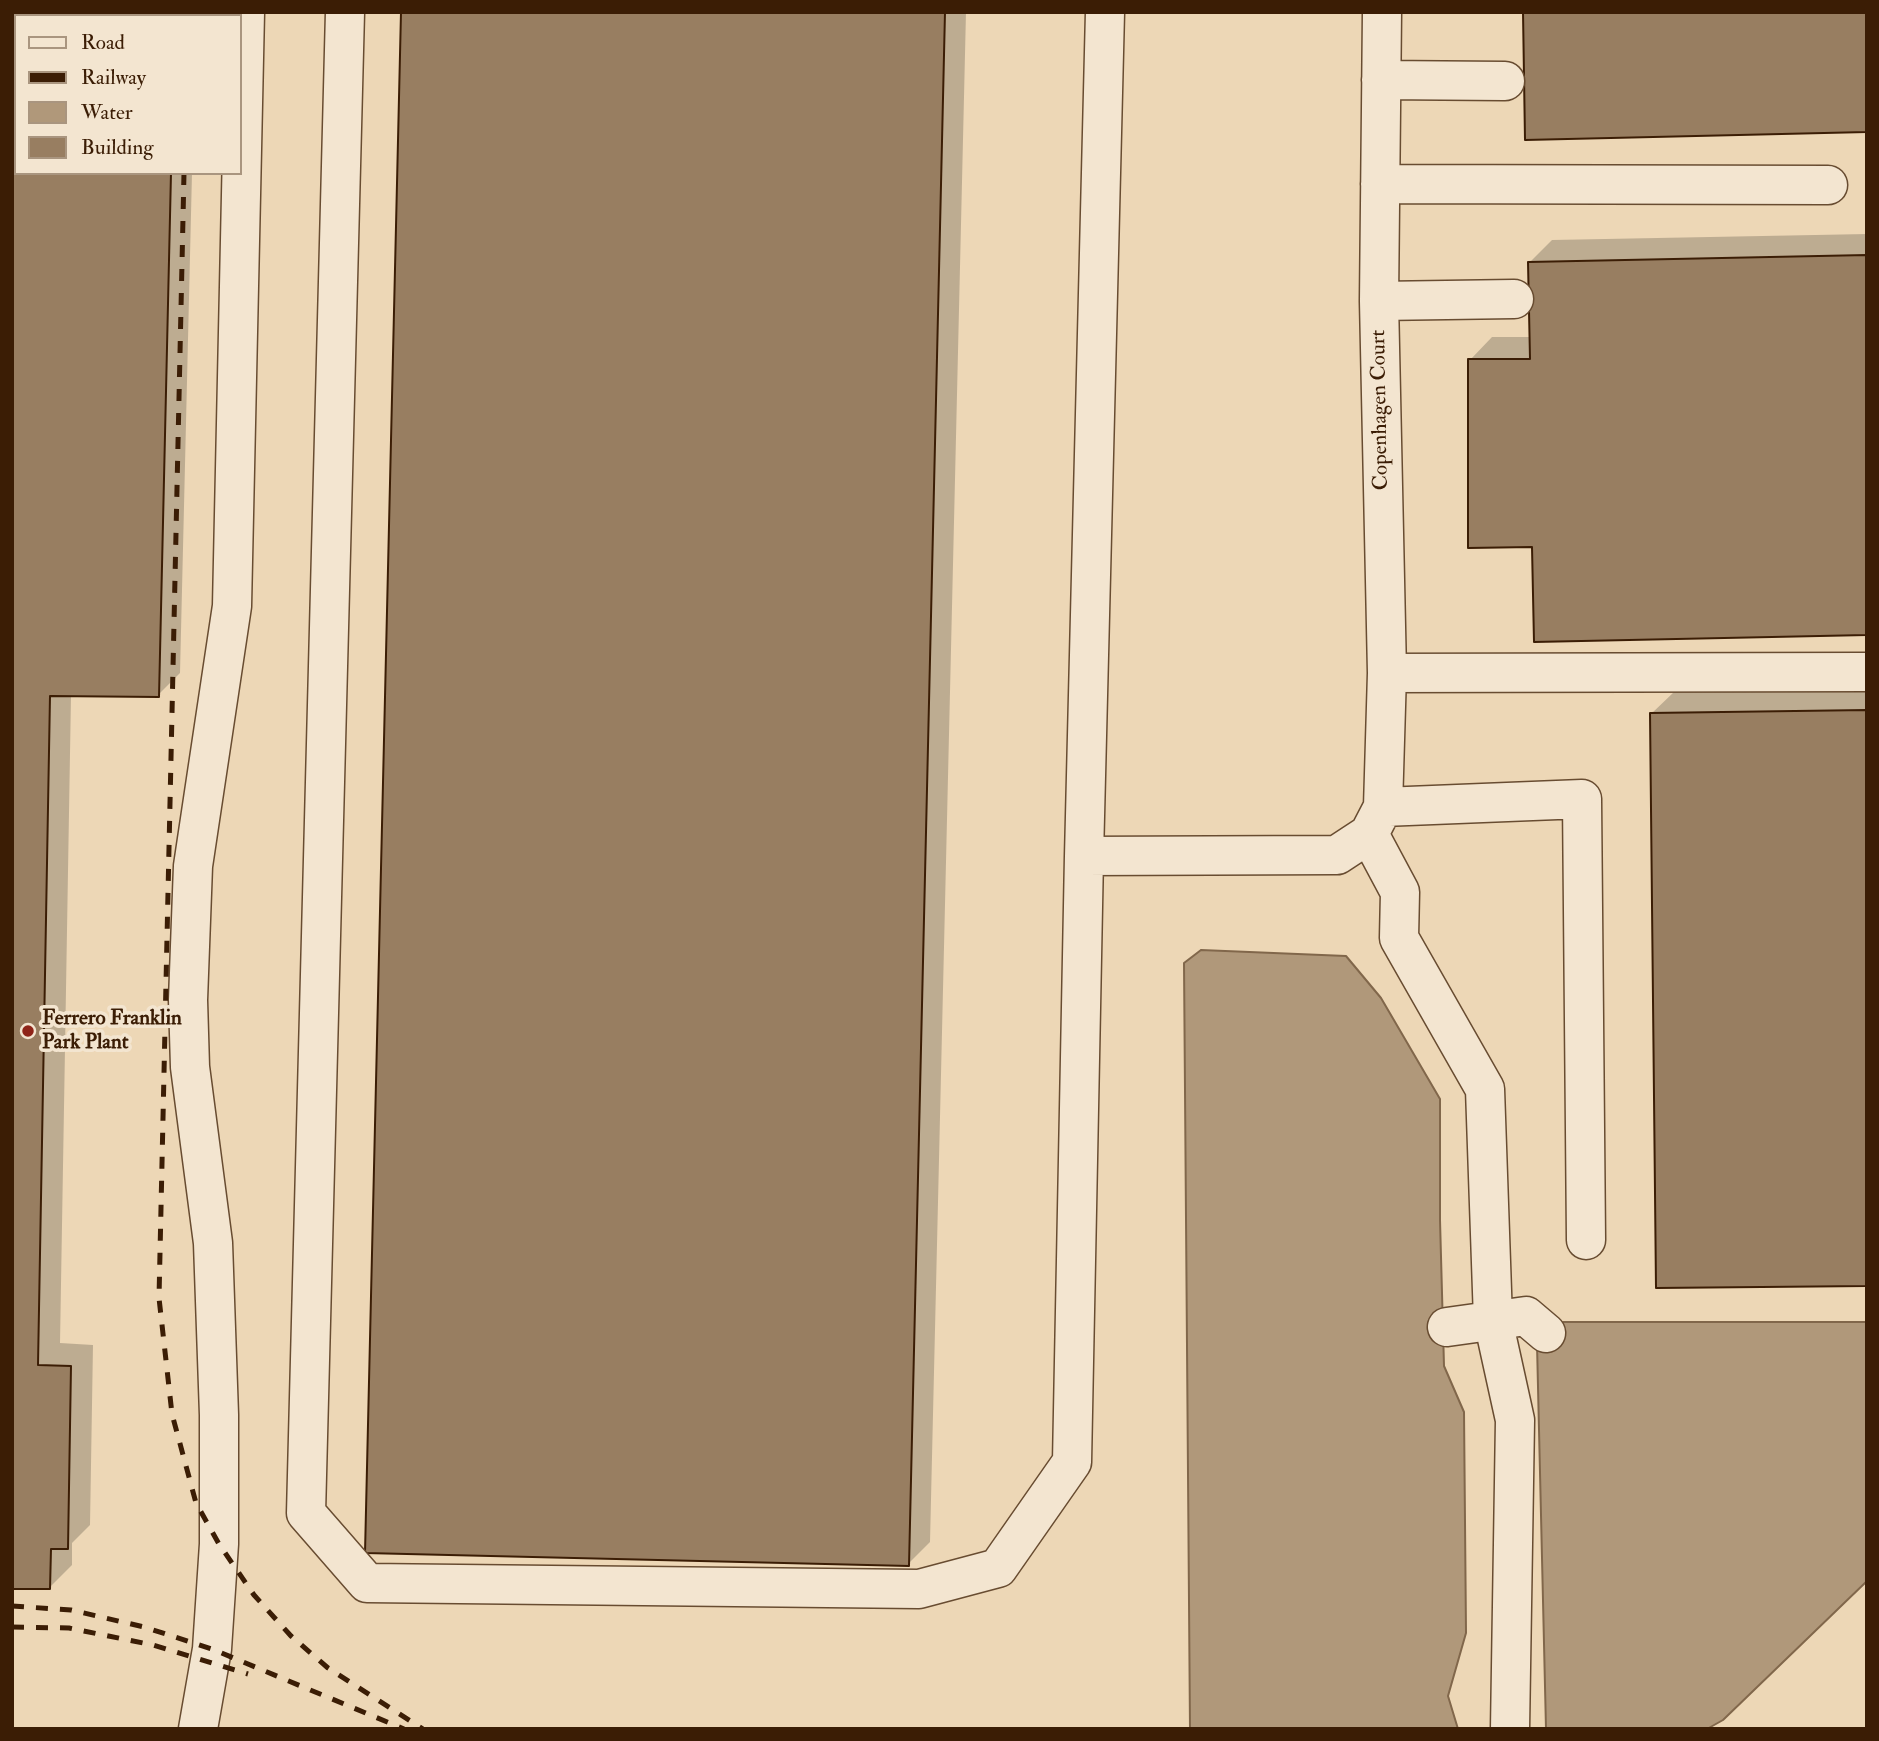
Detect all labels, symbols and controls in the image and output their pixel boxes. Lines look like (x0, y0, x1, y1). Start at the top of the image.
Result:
legend (14, 14, 242, 175)
text: Road (81, 29, 125, 56)
text: Railway (81, 64, 146, 91)
text: Water (81, 99, 133, 126)
text: Building (81, 134, 154, 161)
street label: Copenhagen Court (1367, 329, 1395, 491)
place label: Ferrero Franklin Park Plant (42, 1006, 182, 1056)
marker: Ferrero Franklin Park Plant (20, 1023, 36, 1039)

